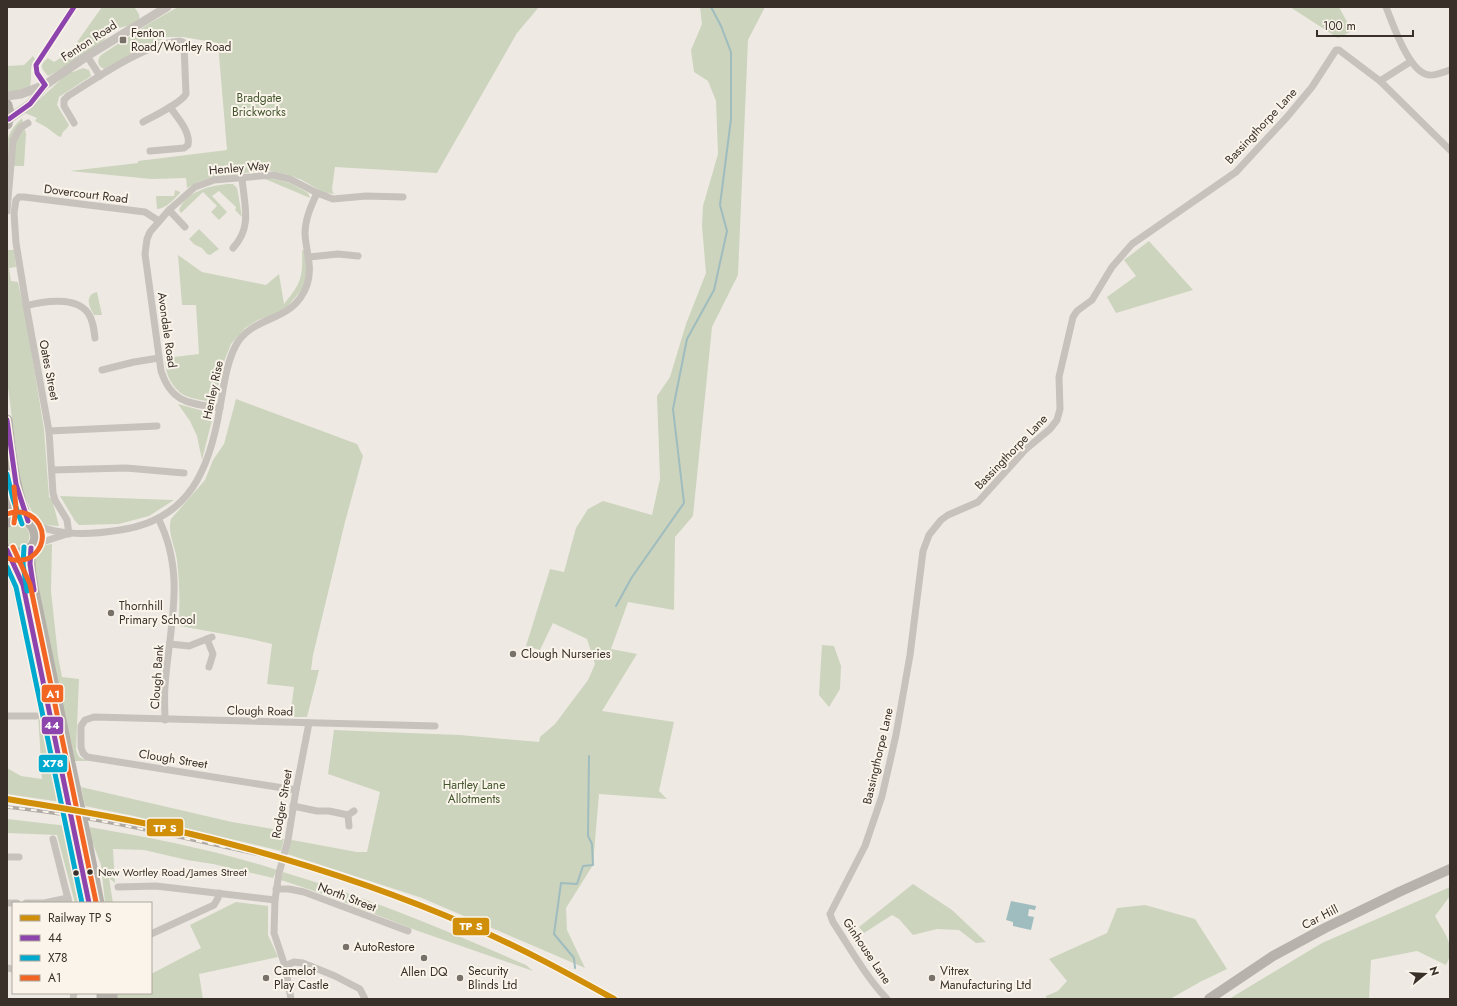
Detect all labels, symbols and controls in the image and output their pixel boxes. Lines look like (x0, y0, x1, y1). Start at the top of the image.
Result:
scale bar (1317, 12, 1413, 38)
street label: Fenton Road (58, 16, 120, 66)
text: 100 m (1323, 17, 1356, 35)
place label: Fenton Road/Wortley Road (131, 24, 231, 56)
marker: Fenton Road/Wortley Road (118, 35, 128, 45)
street label: Bassingthorpe Lane (1221, 84, 1301, 168)
park label: Bradgate Brickworks (232, 89, 286, 121)
street label: Henley Way (208, 156, 271, 180)
street label: Dovercourt Road (43, 180, 129, 208)
street label: Avondale Road (153, 291, 181, 369)
street label: Oates Street (34, 338, 64, 402)
street label: Henley Rise (198, 359, 228, 421)
street label: Bassingthorpe Lane (970, 410, 1052, 494)
place label: Thornhill Primary School (119, 597, 196, 629)
marker: Thornhill Primary School (106, 608, 116, 618)
street label: Clough Bank (146, 643, 168, 710)
place label: Clough Nurseries (521, 645, 611, 663)
marker: Clough Nurseries (508, 649, 518, 659)
line badge: A1 (41, 684, 64, 703)
text: A1 (45, 686, 60, 702)
street label: Clough Road (227, 701, 293, 721)
street label: Bassingthorpe Lane (858, 706, 898, 806)
line badge: 44 (41, 716, 64, 735)
text: 44 (44, 717, 60, 733)
street label: Clough Street (137, 745, 209, 773)
line badge: X78 (38, 754, 68, 773)
text: X78 (42, 755, 64, 771)
street label: Rodger Street (267, 768, 297, 840)
park label: Hartley Lane Allotments (443, 776, 505, 808)
line badge: TP S (146, 818, 184, 837)
text: TP S (153, 820, 177, 836)
place label: New Wortley Road/James Street (98, 864, 247, 880)
marker: New Wortley Road/James Street (85, 867, 95, 877)
unlabelled marker (71, 868, 81, 878)
street label: North Street (315, 878, 379, 916)
street label: Car Hill (1299, 900, 1341, 934)
legend (12, 902, 152, 994)
text: Railway TP S (48, 909, 112, 927)
street label: Ginhouse Lane (838, 914, 896, 988)
line badge: TP S (452, 917, 490, 936)
text: TP S (459, 918, 483, 934)
text: 44 (48, 929, 62, 947)
place label: AutoRestore (354, 938, 415, 956)
marker: AutoRestore (341, 942, 351, 952)
text: X78 (48, 949, 68, 967)
marker: Allen DQ (419, 953, 429, 963)
north arrow (1405, 954, 1445, 994)
place label: Camelot Play Castle (274, 962, 329, 994)
place label: Security Blinds Ltd (468, 962, 517, 994)
place label: Vitrex Manufacturing Ltd (940, 962, 1031, 994)
place label: Allen DQ (400, 963, 448, 981)
text: N (1426, 964, 1443, 978)
text: A1 (48, 969, 61, 987)
marker: Camelot Play Castle (261, 973, 271, 983)
marker: Security Blinds Ltd (455, 973, 465, 983)
marker: Vitrex Manufacturing Ltd (927, 973, 937, 983)

